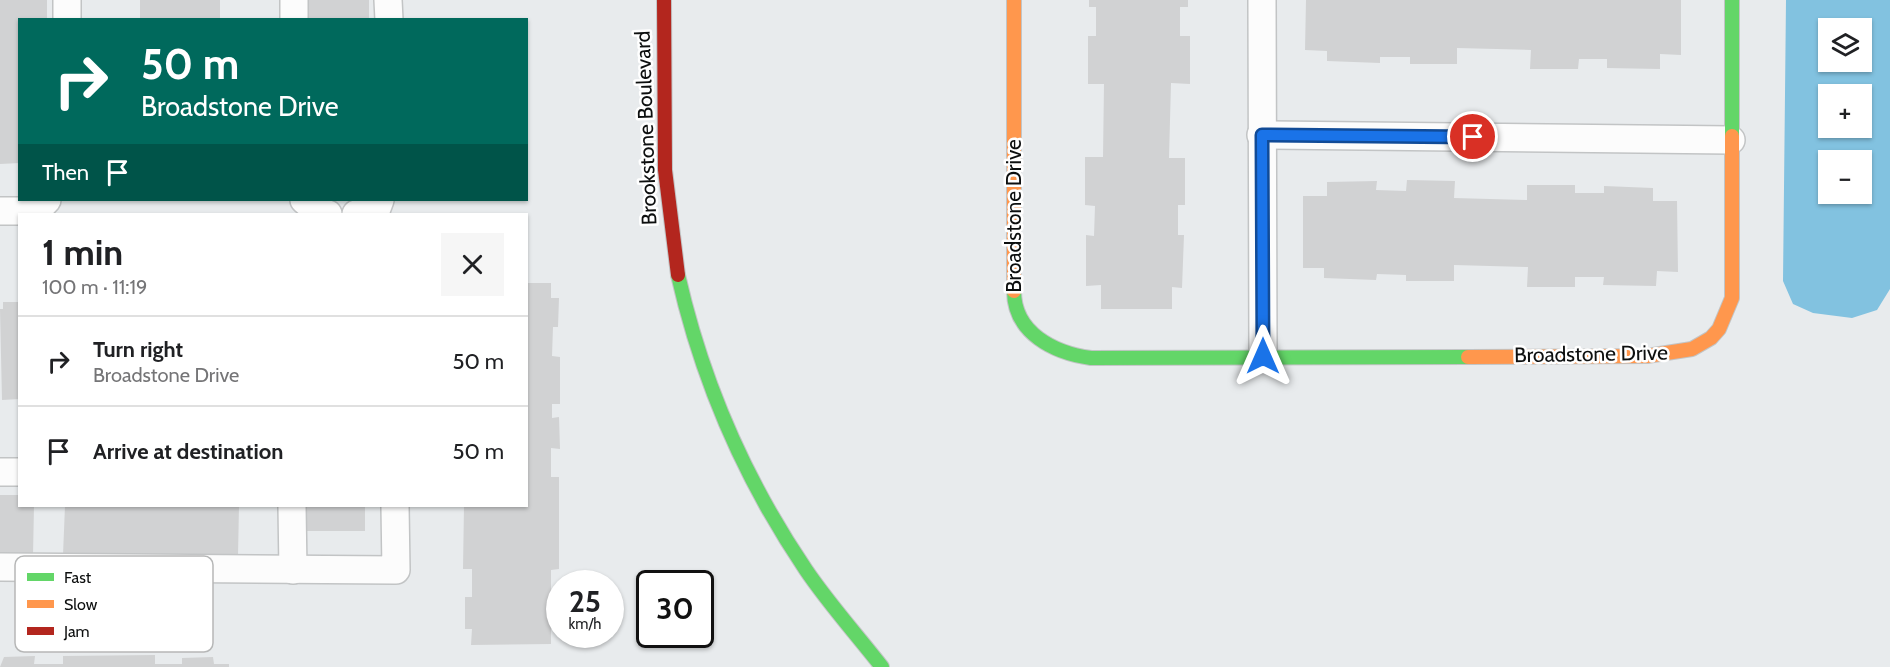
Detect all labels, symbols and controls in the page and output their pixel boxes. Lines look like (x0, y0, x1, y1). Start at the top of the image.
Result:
map controls (1818, 18, 1872, 204)
button: layers (1818, 18, 1872, 72)
street label: Brookstone Boulevard (630, 30, 661, 226)
text: 50 m (141, 38, 239, 90)
icon: right (42, 42, 120, 120)
button: + (1818, 84, 1872, 138)
text: Broadstone Drive (141, 90, 339, 123)
pin (1447, 111, 1498, 162)
icon: arrive (1456, 120, 1489, 153)
street label: Broadstone Drive (1001, 139, 1026, 293)
button: − (1818, 150, 1872, 204)
icon: arrive (101, 156, 134, 189)
text: Then (42, 159, 89, 186)
text: 1 min (42, 230, 123, 274)
button: close (441, 233, 504, 296)
text: 100 m · 11:19 (42, 275, 147, 299)
position arrow (1231, 324, 1295, 388)
text: Turn right (93, 336, 183, 363)
street label: Broadstone Drive (1514, 340, 1668, 367)
icon: right (42, 345, 75, 378)
text: 50 m (452, 348, 504, 375)
text: Broadstone Drive (93, 363, 239, 387)
icon: arrive (42, 435, 75, 468)
text: Arrive at destination (93, 438, 283, 465)
text: 50 m (452, 438, 504, 465)
legend (15, 556, 213, 652)
text: Fast (64, 568, 92, 587)
speed limit sign: 30 (636, 570, 714, 648)
text: 25 (569, 583, 601, 620)
text: Slow (64, 595, 98, 614)
text: km/h (569, 615, 601, 633)
text: Jam (63, 622, 90, 641)

